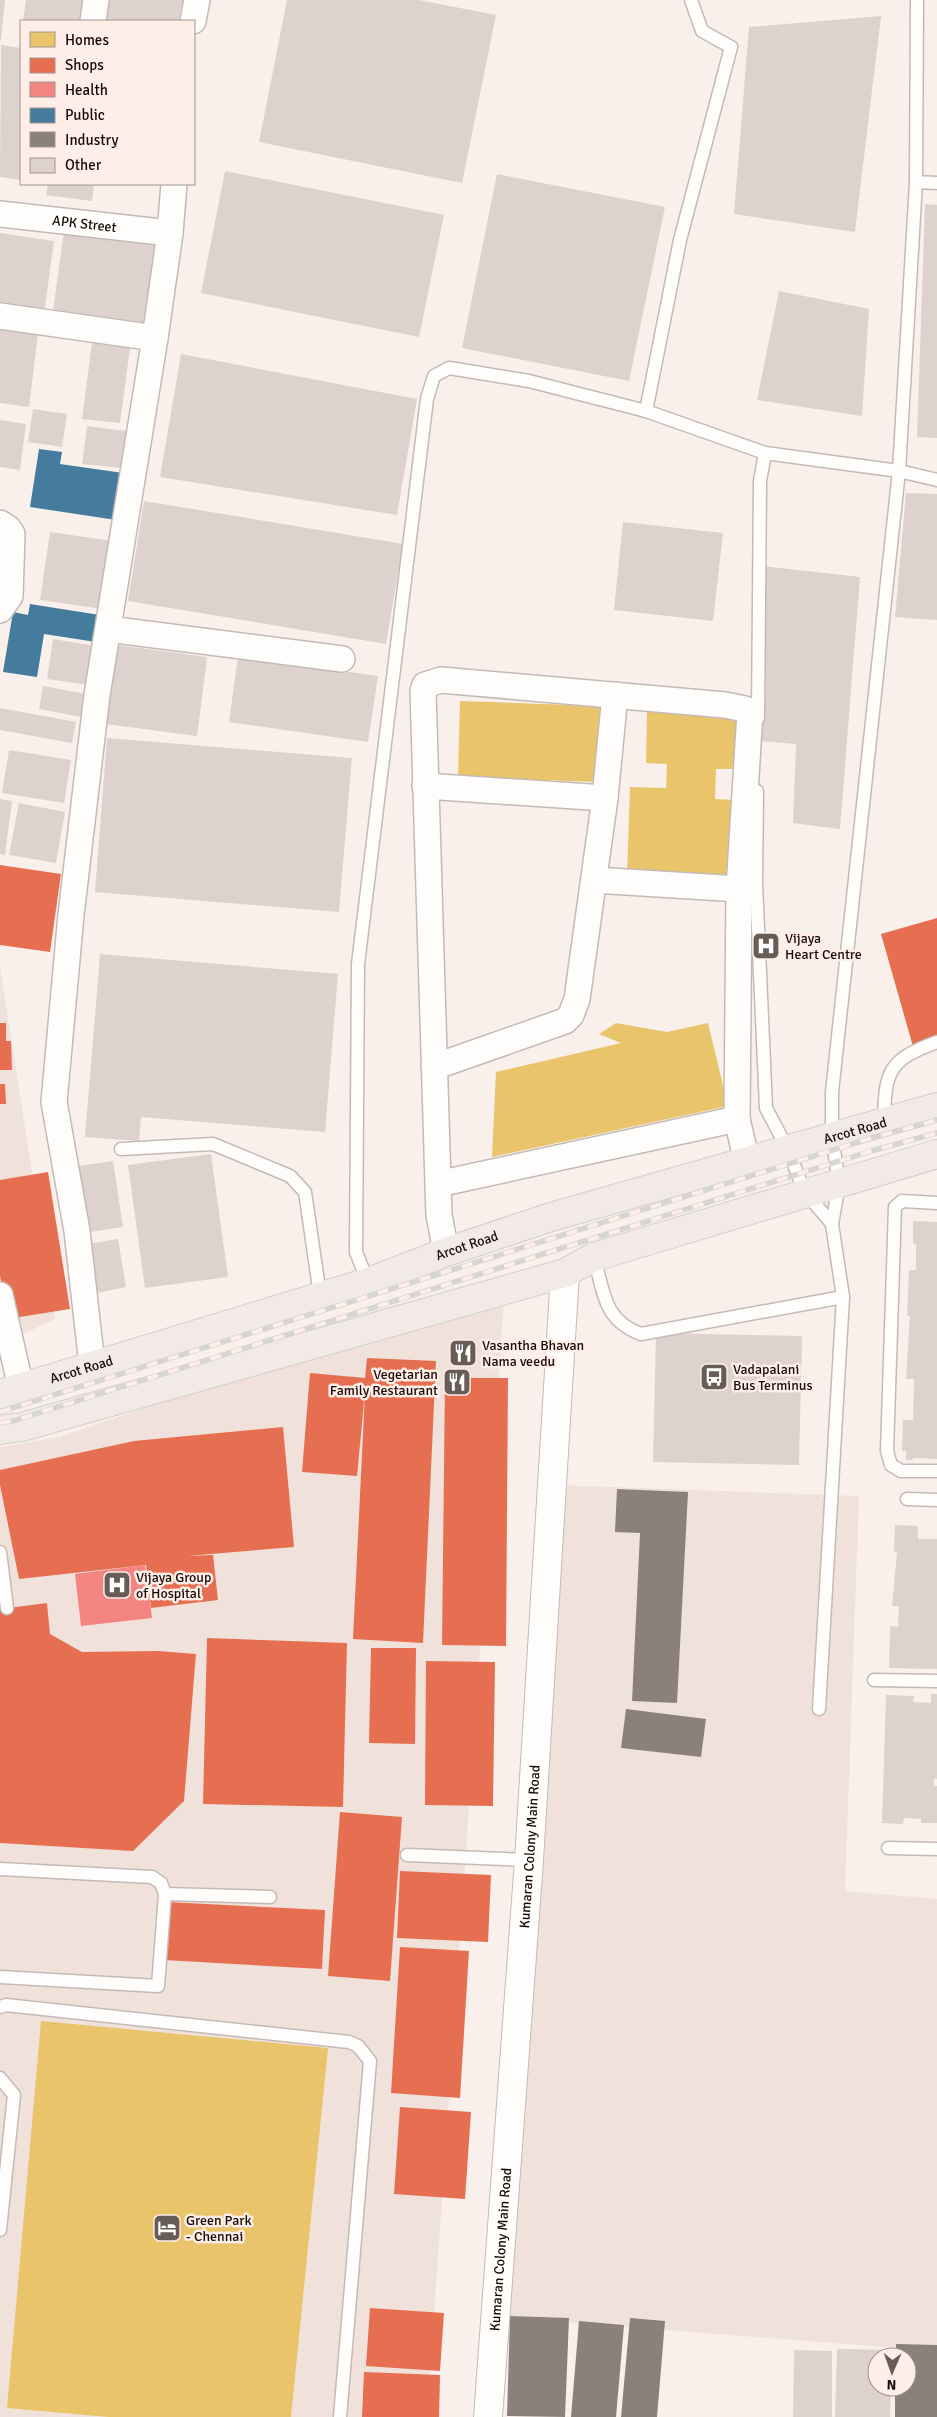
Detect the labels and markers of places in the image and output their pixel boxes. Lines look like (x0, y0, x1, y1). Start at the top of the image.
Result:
place label: Vijaya Heart Centre (785, 930, 862, 963)
hospital icon: Vijaya Heart Centre (751, 931, 781, 961)
place label: Vasantha Bhavan Nama veedu (482, 1337, 584, 1370)
restaurant icon: Vasantha Bhavan Nama veedu (448, 1338, 478, 1368)
place label: Vadapalani Bus Terminus (733, 1361, 813, 1394)
bus stop icon: Vadapalani Bus Terminus (699, 1362, 729, 1392)
place label: Vegetarian Family Restaurant (330, 1366, 438, 1399)
restaurant icon: Vegetarian Family Restaurant (442, 1367, 472, 1397)
place label: Vijaya Group of Hospital (136, 1569, 211, 1602)
hospital icon: Vijaya Group of Hospital (102, 1570, 132, 1600)
place label: Green Park - Chennai (186, 2212, 252, 2245)
hotel icon: Green Park - Chennai (152, 2213, 182, 2243)

